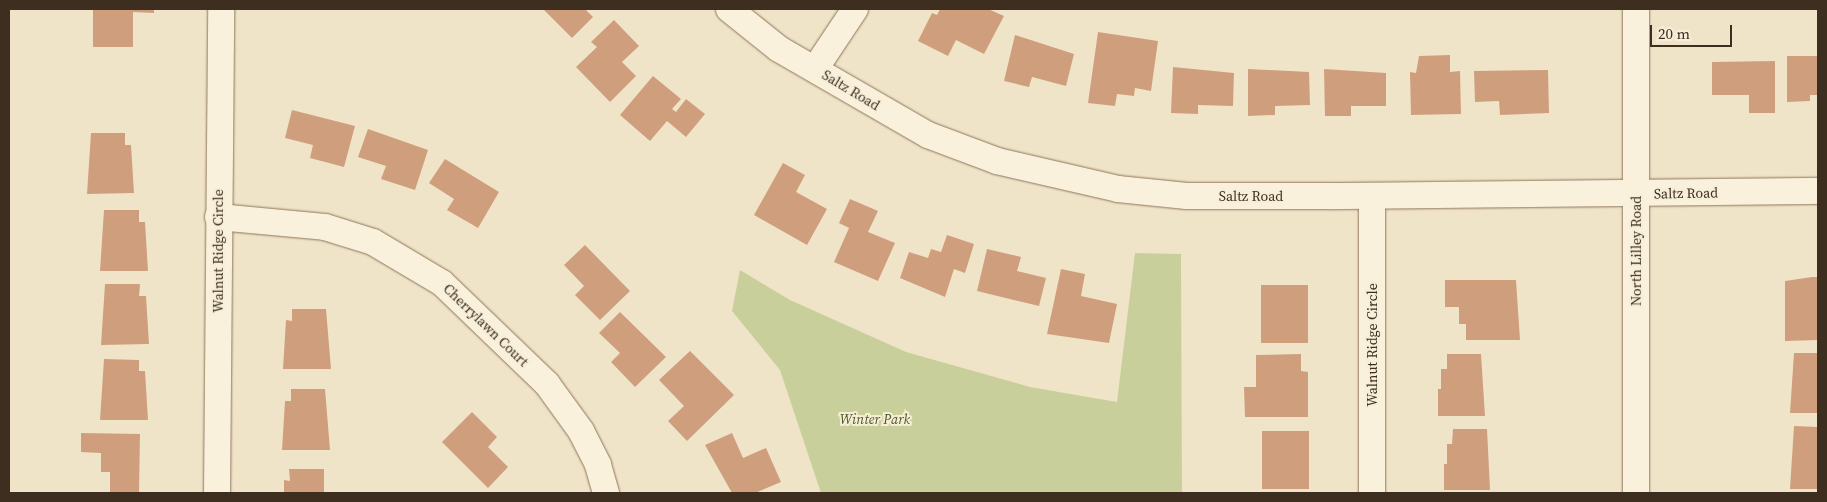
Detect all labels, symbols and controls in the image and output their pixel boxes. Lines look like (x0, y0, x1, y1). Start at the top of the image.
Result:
scale bar (1652, 15, 1734, 47)
text: 20 m (1658, 23, 1690, 44)
street label: Saltz Road (819, 66, 883, 114)
street label: Saltz Road (1654, 184, 1718, 202)
street label: Saltz Road (1219, 188, 1283, 204)
street label: Walnut Ridge Circle (210, 189, 226, 313)
street label: North Lilley Road (1628, 196, 1644, 306)
street label: Cherrylawn Court (440, 280, 532, 370)
street label: Walnut Ridge Circle (1364, 283, 1380, 407)
park label: Winter Park (840, 411, 910, 427)

